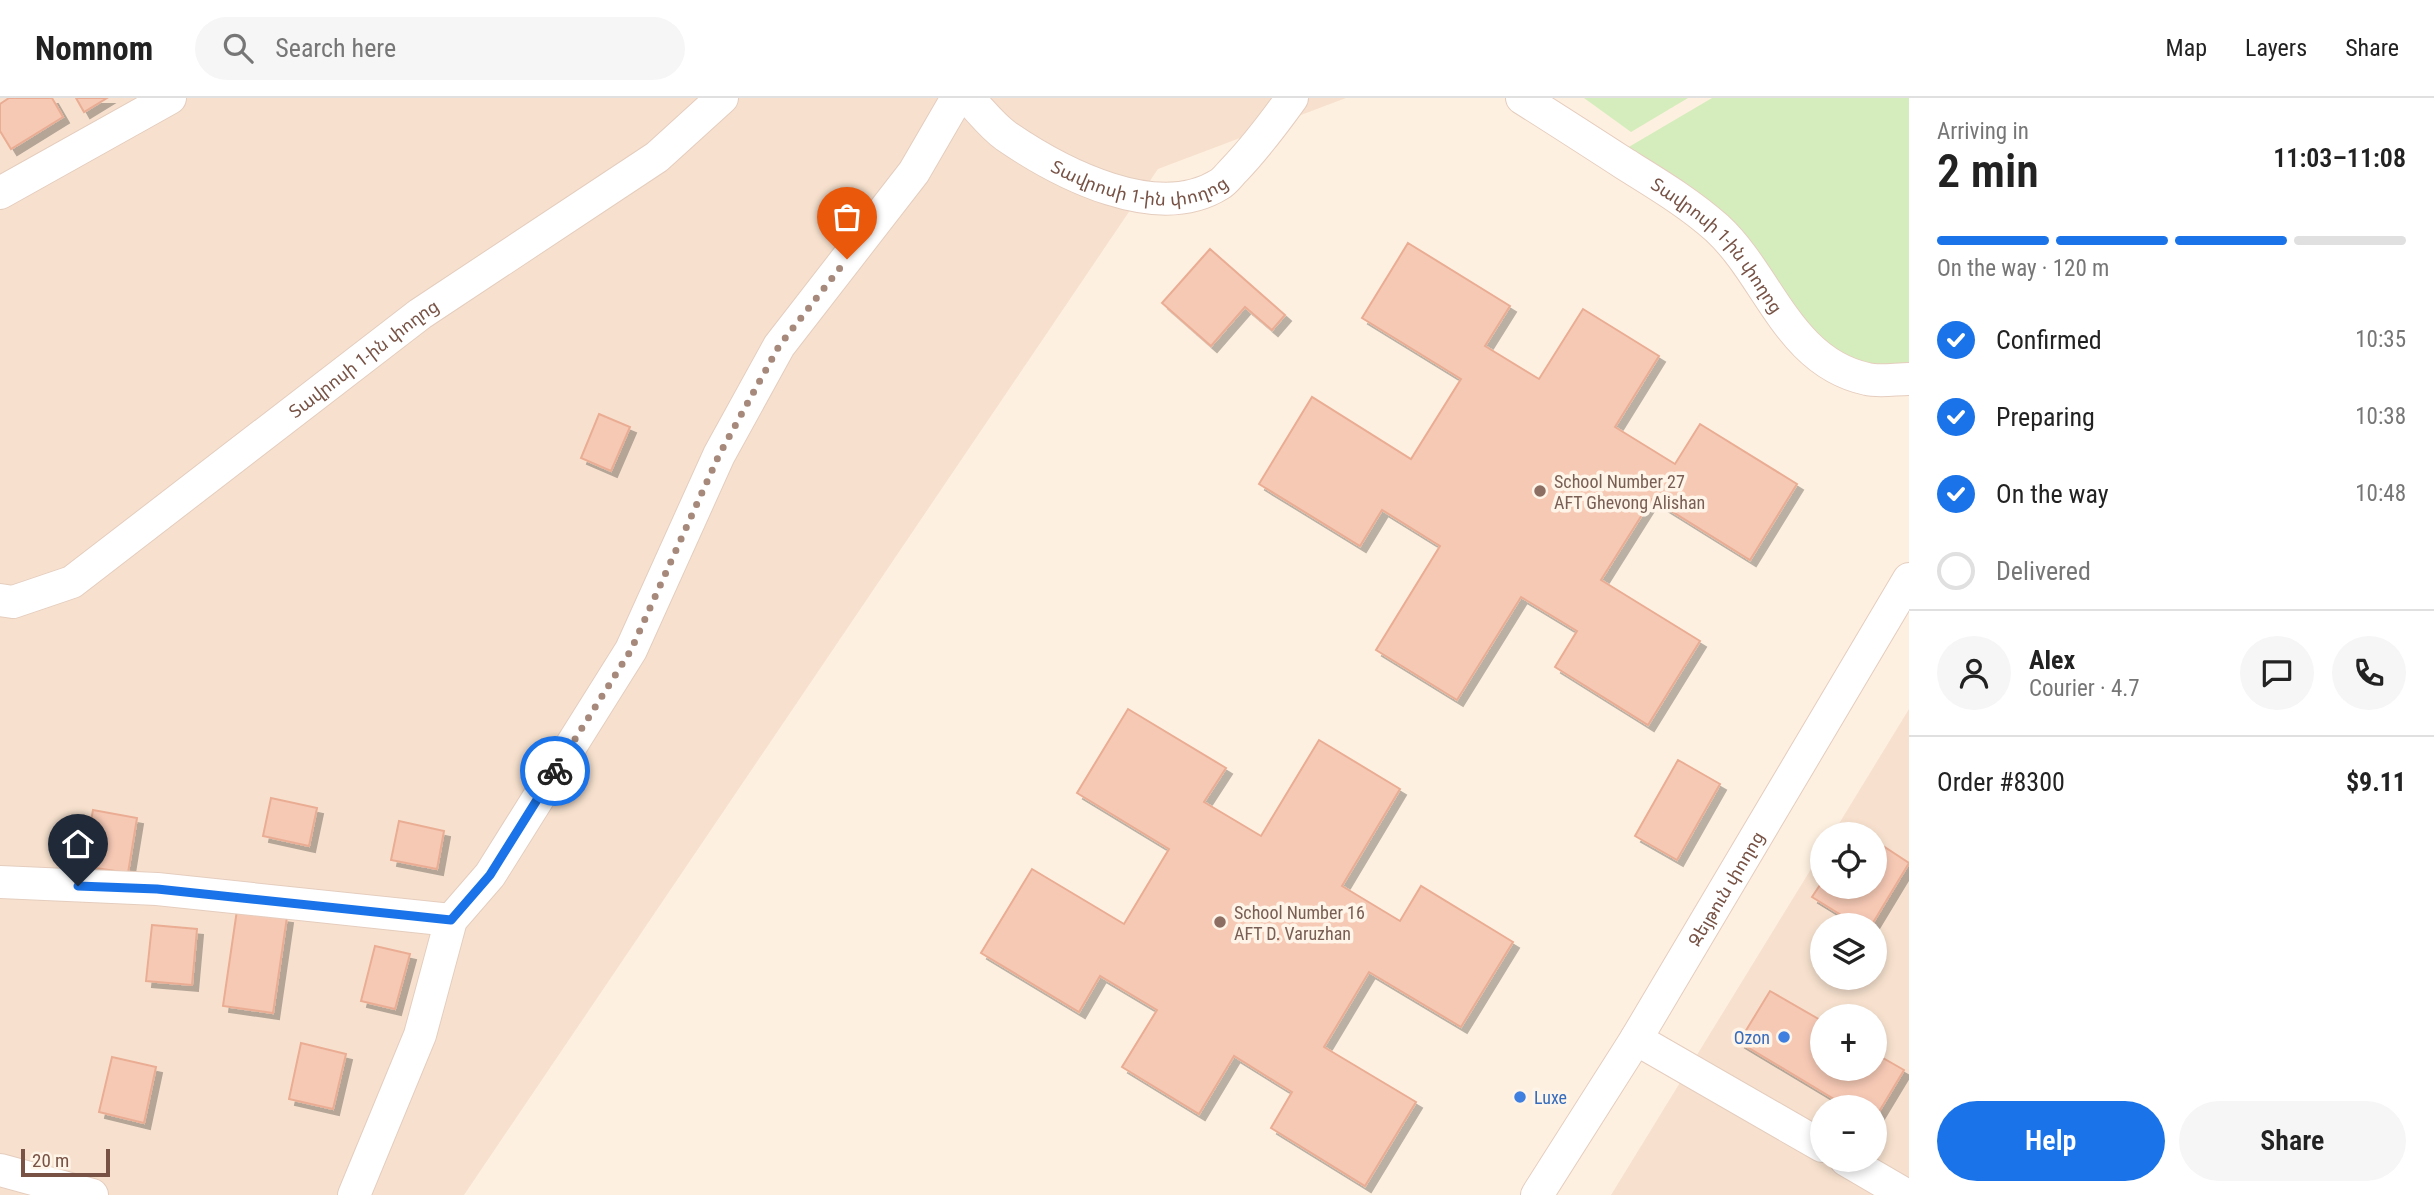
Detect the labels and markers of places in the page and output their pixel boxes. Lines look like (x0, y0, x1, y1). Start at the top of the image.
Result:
pin (817, 187, 877, 259)
place label: School Number 27 AFT Ghevong Alishan (1554, 471, 1705, 513)
marker: School Number 27 AFT Ghevong Alishan (1532, 483, 1548, 499)
pin (48, 814, 108, 886)
place label: School Number 16 AFT D. Varuzhan (1234, 902, 1365, 944)
marker: School Number 16 AFT D. Varuzhan (1212, 914, 1228, 930)
place label: Ozon (1734, 1027, 1770, 1048)
marker: Ozon (1776, 1029, 1792, 1045)
place label: Luxe (1534, 1087, 1567, 1108)
marker: Luxe (1512, 1089, 1528, 1105)

